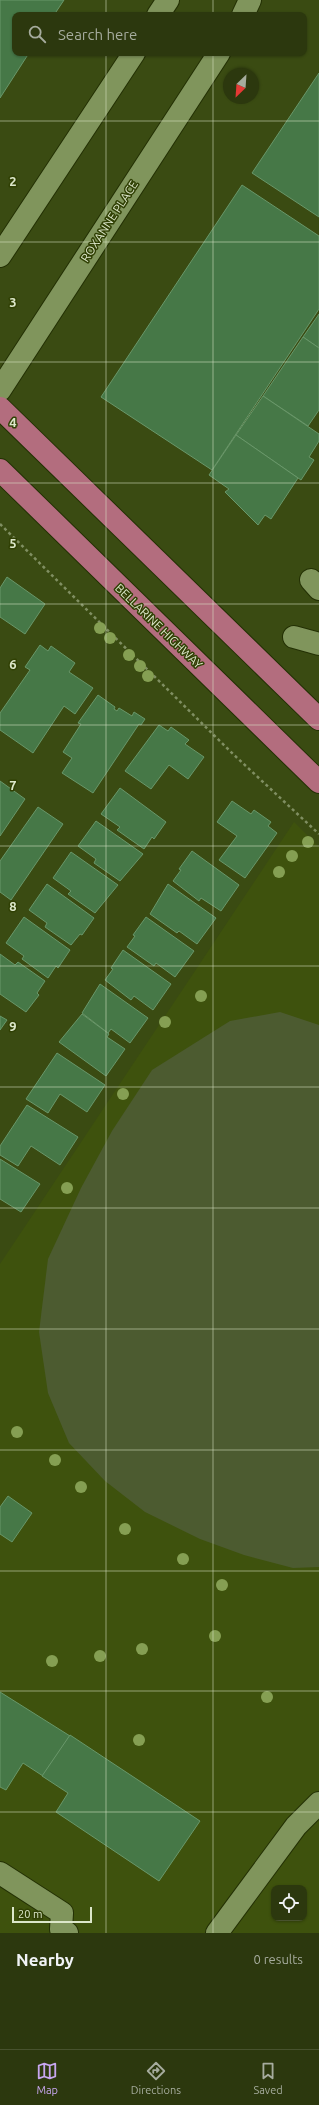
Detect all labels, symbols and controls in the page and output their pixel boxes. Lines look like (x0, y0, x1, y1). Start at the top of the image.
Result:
search box (12, 12, 307, 56)
icon: search (26, 23, 48, 45)
text: Search here (58, 26, 137, 43)
north arrow (223, 68, 259, 104)
text: 2 (9, 174, 17, 188)
street label: ROXANNE PLACE (78, 178, 140, 264)
text: 3 (9, 295, 17, 309)
text: 4 (9, 415, 17, 429)
text: 5 (9, 536, 17, 550)
street label: BELLARINE HIGHWAY (113, 581, 205, 671)
text: 6 (9, 657, 17, 671)
text: 7 (9, 778, 17, 792)
text: 8 (9, 899, 17, 913)
text: 9 (9, 1019, 17, 1033)
map controls (271, 1885, 307, 1921)
button: locate (271, 1885, 307, 1921)
scale bar (12, 1905, 92, 1924)
text: 20 m (18, 1908, 42, 1920)
text: Nearby (16, 1950, 74, 1969)
text: 0 results (253, 1952, 303, 1966)
tab: Map (36, 2060, 58, 2096)
tab: Directions (131, 2060, 181, 2096)
tab: Saved (253, 2060, 283, 2096)

